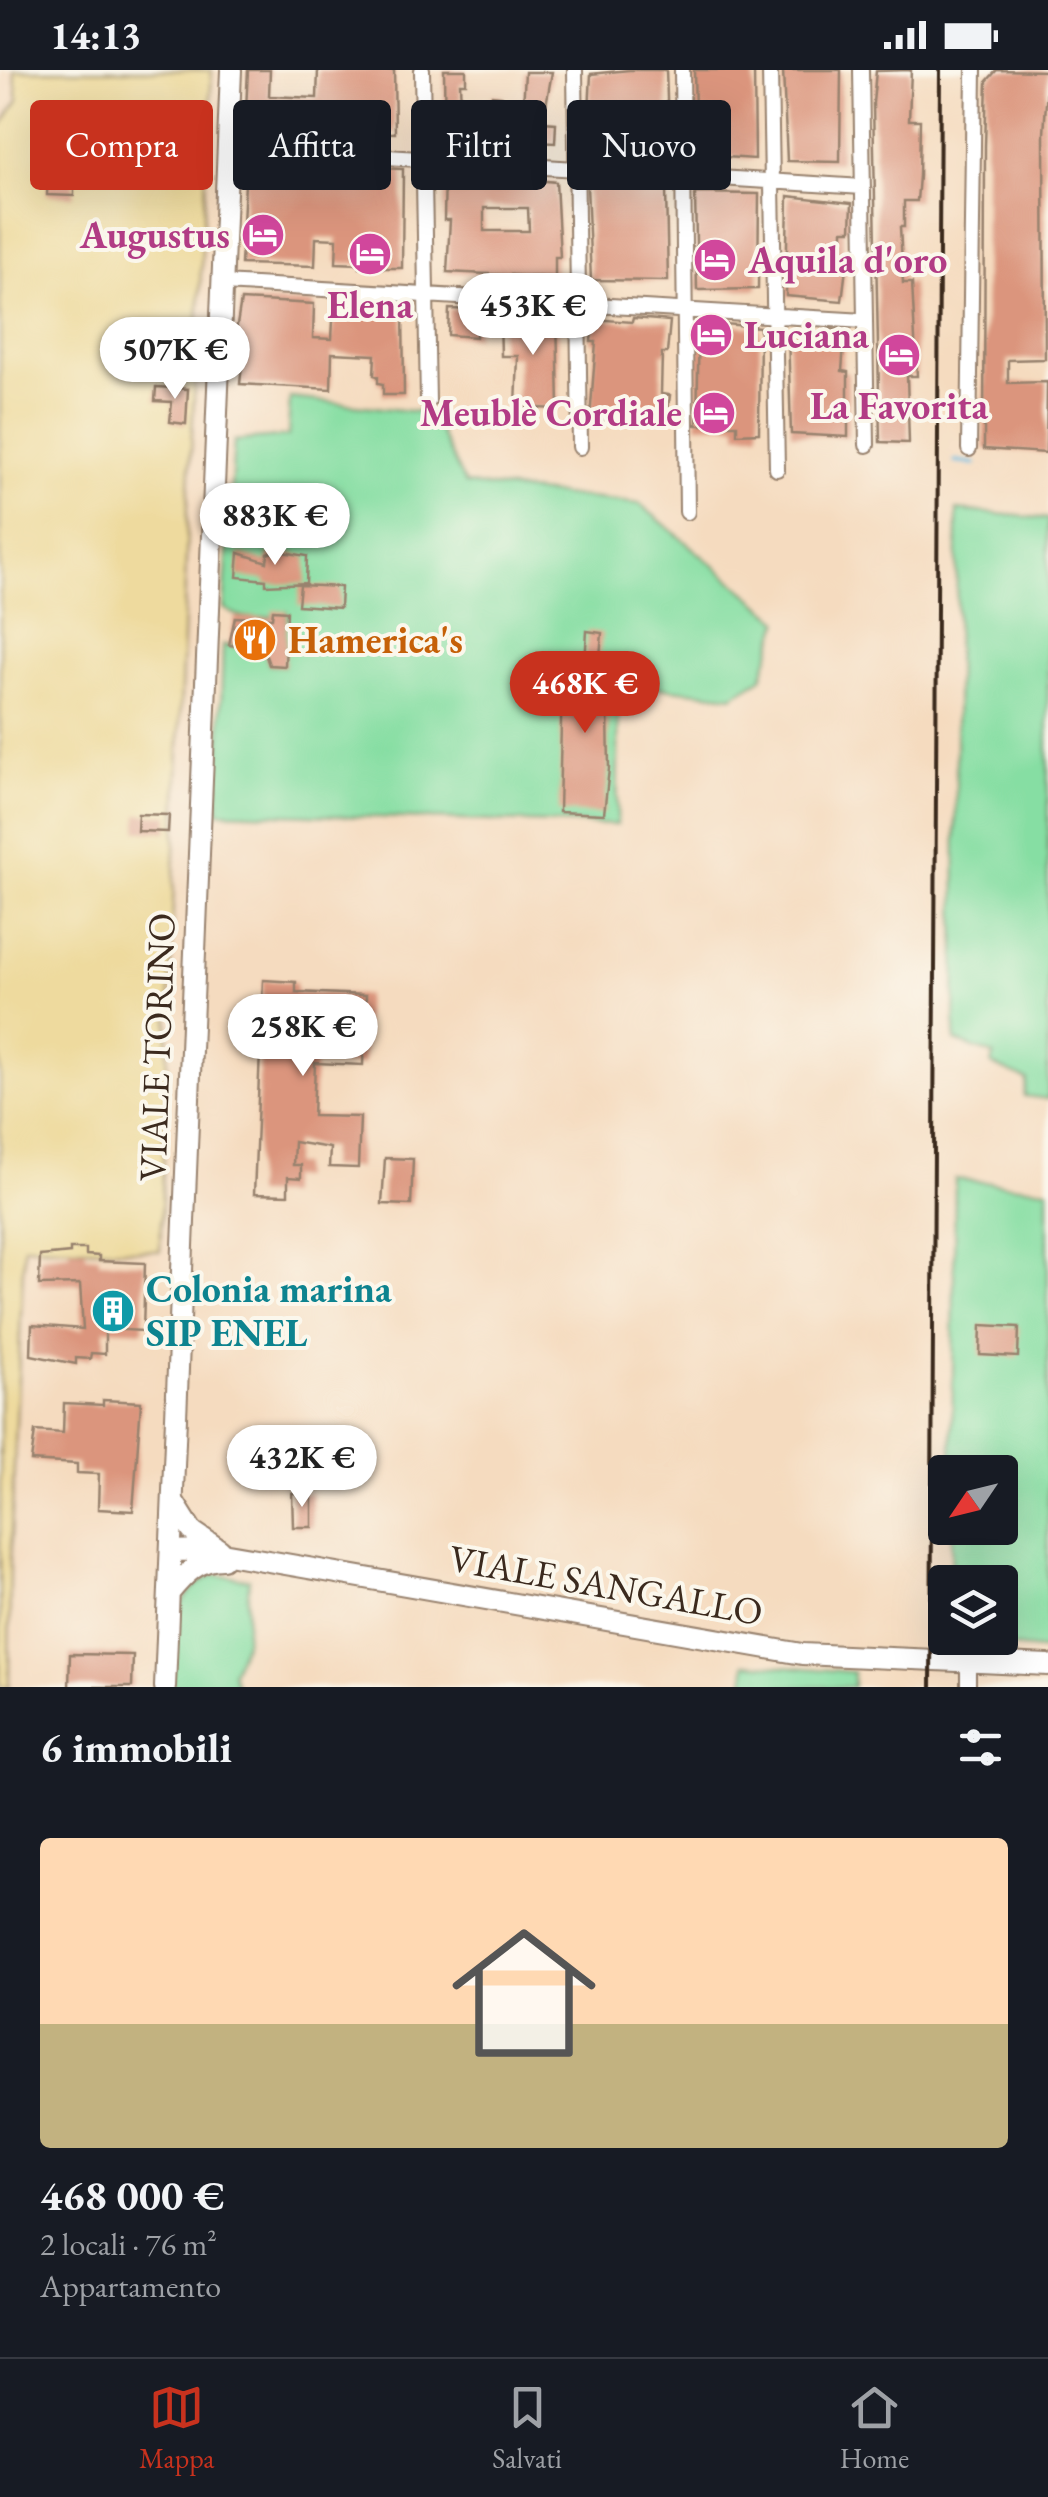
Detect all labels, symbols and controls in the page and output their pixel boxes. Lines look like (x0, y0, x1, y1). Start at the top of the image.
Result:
text: 14:13 (50, 11, 141, 60)
chip: Compra (30, 100, 213, 190)
chip: Affitta (233, 100, 391, 190)
chip: Filtri (411, 100, 547, 190)
chip: Nuovo (567, 100, 731, 190)
place label: Augustus (79, 210, 230, 259)
hotel icon: Augustus (240, 212, 286, 258)
hotel icon: Elena (347, 231, 393, 277)
place label: Aquila d'oro (747, 235, 947, 284)
hotel icon: Aquila d'oro (692, 237, 738, 283)
pin: 453K € (452, 273, 614, 358)
place label: Elena (327, 280, 413, 329)
text: 453K € (480, 284, 586, 326)
place label: Luciana (744, 310, 869, 359)
hotel icon: Luciana (688, 312, 734, 358)
pin: 507K € (94, 317, 256, 402)
text: 507K € (122, 328, 228, 370)
hotel icon: La Favorita (876, 332, 922, 378)
place label: La Favorita (810, 381, 988, 430)
place label: Meublè Cordiale (420, 388, 682, 437)
hotel icon: Meublè Cordiale (691, 390, 737, 436)
pin: 883K € (194, 483, 356, 568)
text: 883K € (222, 494, 328, 536)
place label: Hamerica's (288, 615, 463, 664)
restaurant icon: Hamerica's (232, 617, 278, 663)
pin: 468K € (504, 651, 666, 736)
text: 468K € (532, 662, 638, 704)
street label: VIALE TORINO (127, 912, 186, 1182)
pin: 258K € (222, 994, 384, 1079)
text: 258K € (250, 1005, 356, 1047)
place label: Colonia marina SIP ENEL (146, 1264, 392, 1357)
building icon: Colonia marina SIP ENEL (90, 1288, 136, 1334)
pin: 432K € (221, 1425, 383, 1510)
text: 432K € (249, 1436, 355, 1478)
north arrow (928, 1455, 1018, 1545)
map controls (928, 1455, 1018, 1655)
street label: VIALE SANGALLO (446, 1533, 767, 1636)
button: layers (928, 1565, 1018, 1655)
text: 6 immobili (40, 1720, 232, 1775)
icon: filters (953, 1720, 1008, 1775)
icon: home (434, 1903, 614, 2083)
text: 468 000 € (40, 2168, 224, 2223)
text: 2 locali · 76 m² (40, 2223, 217, 2265)
text: Appartamento (40, 2265, 221, 2307)
tab: Mappa (139, 2380, 214, 2476)
tab: Salvati (492, 2380, 562, 2476)
tab: Home (840, 2380, 909, 2476)

